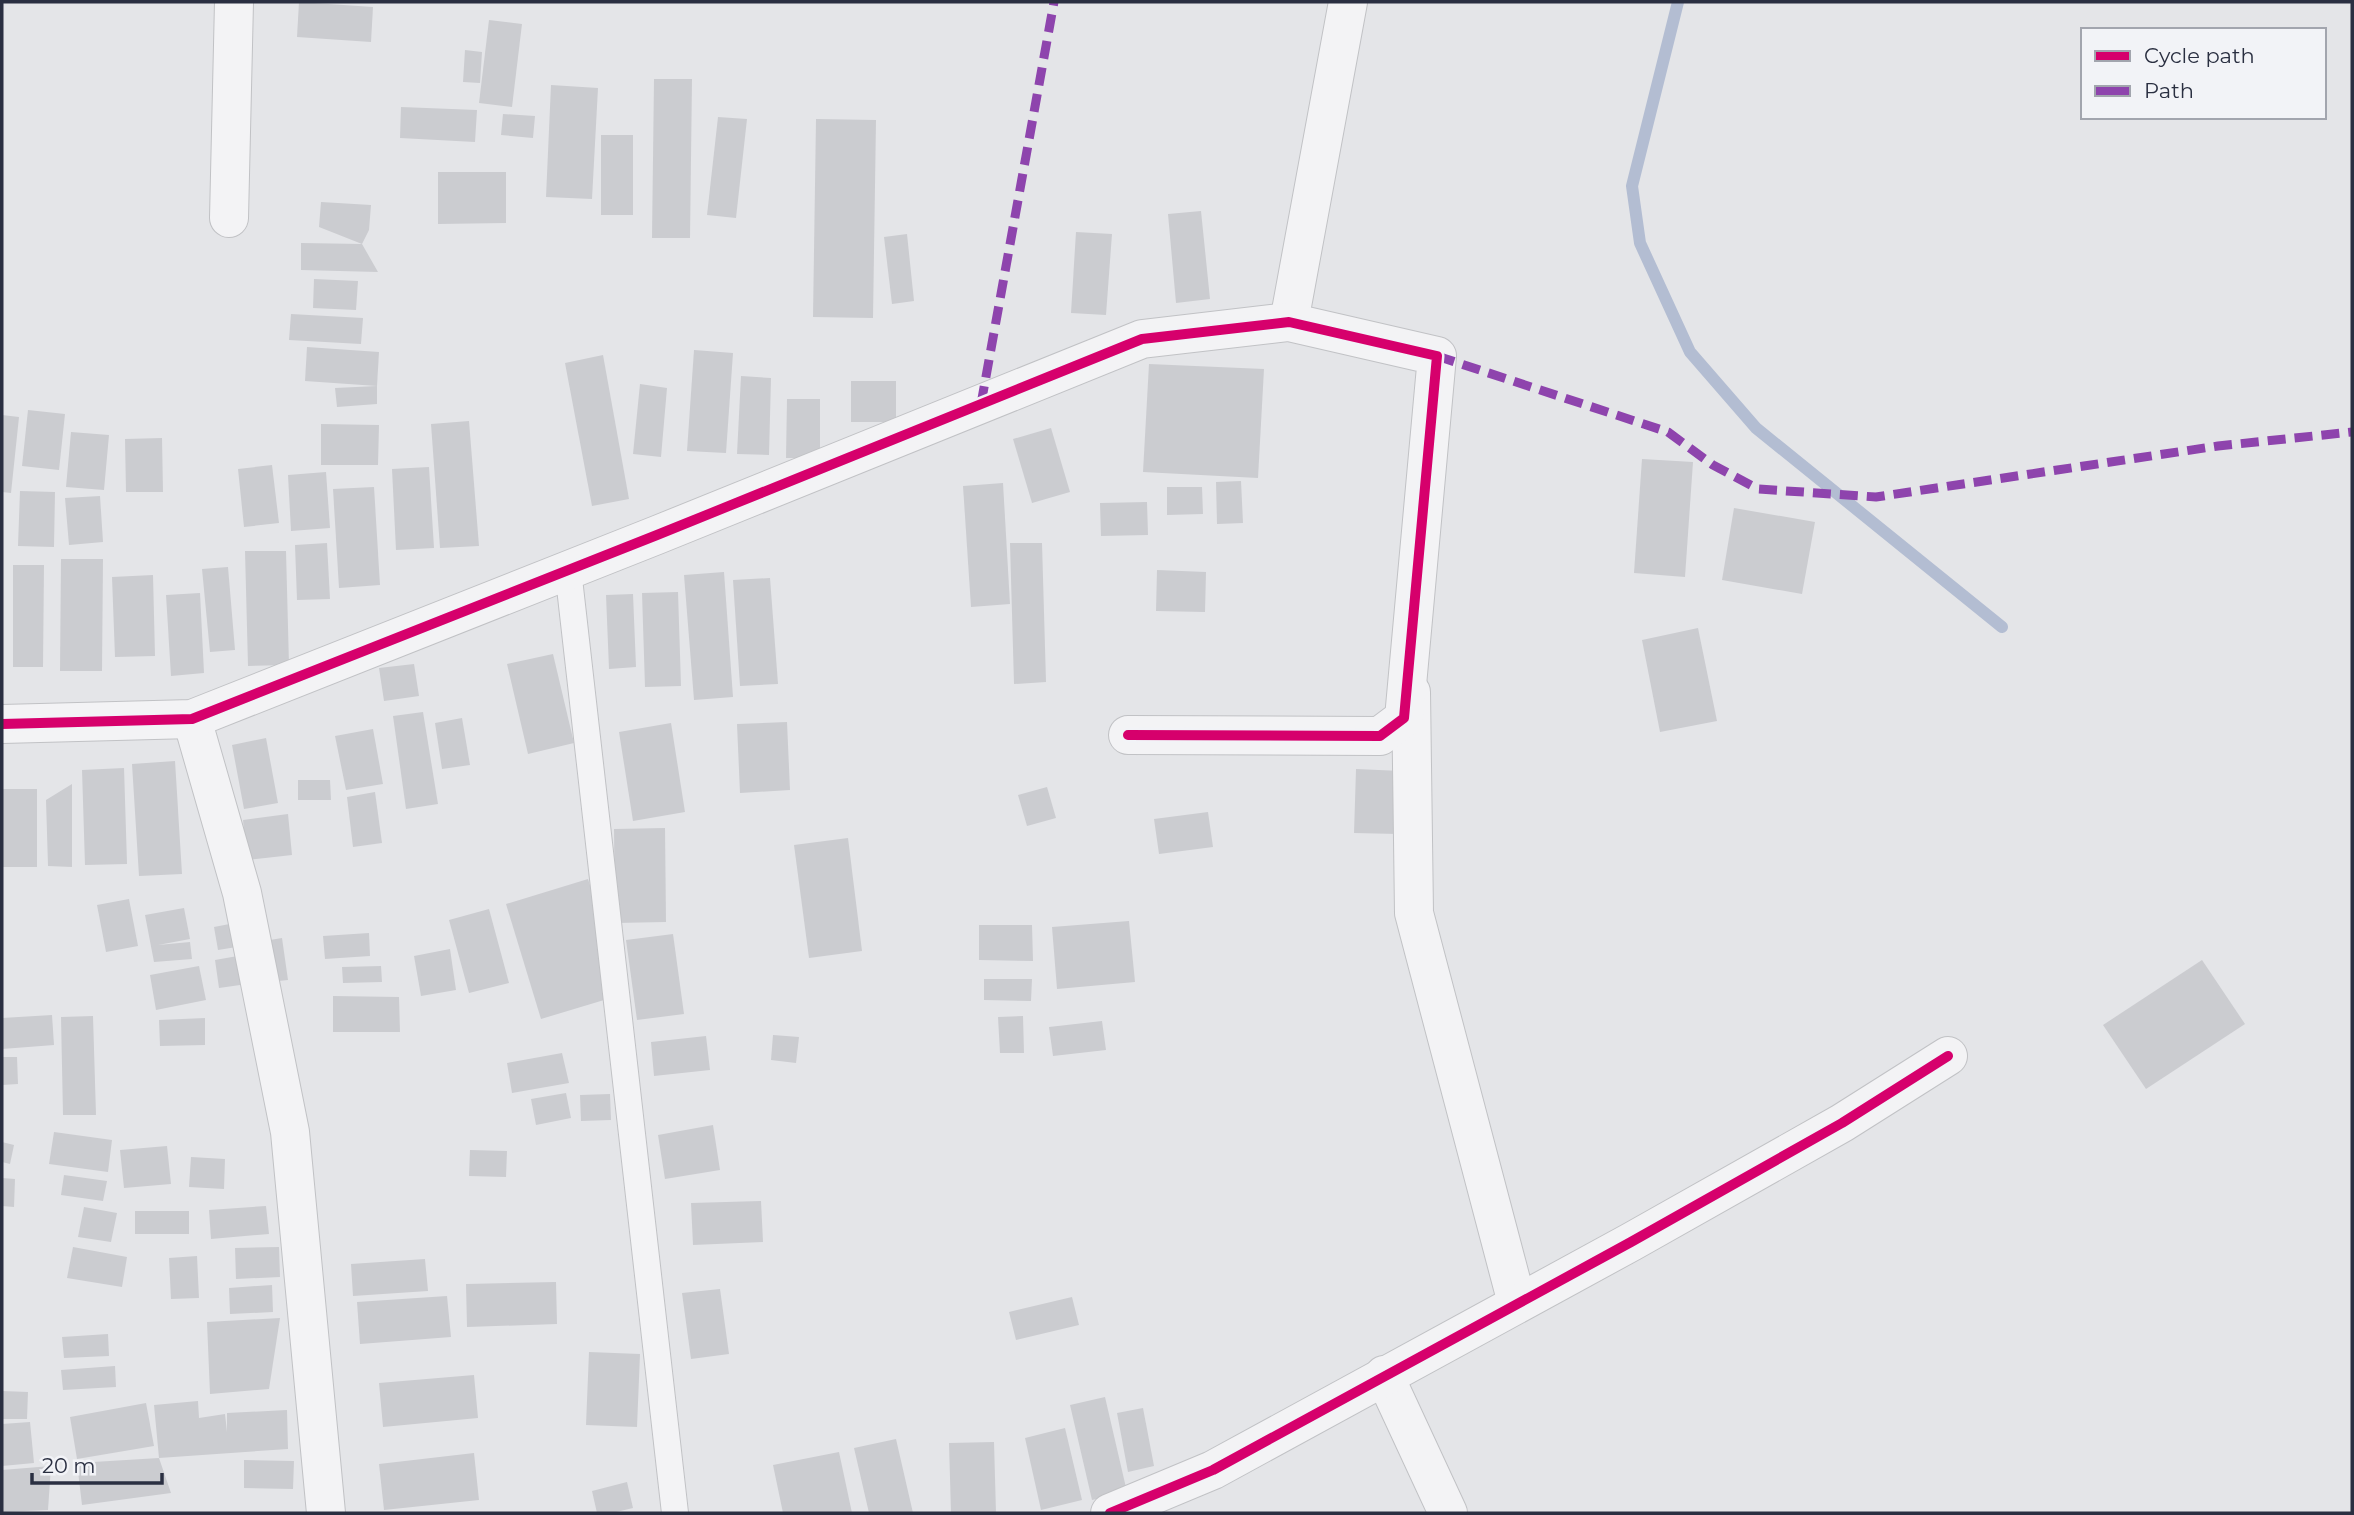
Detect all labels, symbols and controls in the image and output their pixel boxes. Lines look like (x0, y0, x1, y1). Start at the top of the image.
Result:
legend (2081, 28, 2326, 119)
text: Cycle path (2144, 43, 2255, 68)
text: Path (2144, 78, 2194, 103)
scale bar (32, 1442, 161, 1486)
text: 20 m (42, 1453, 96, 1478)

